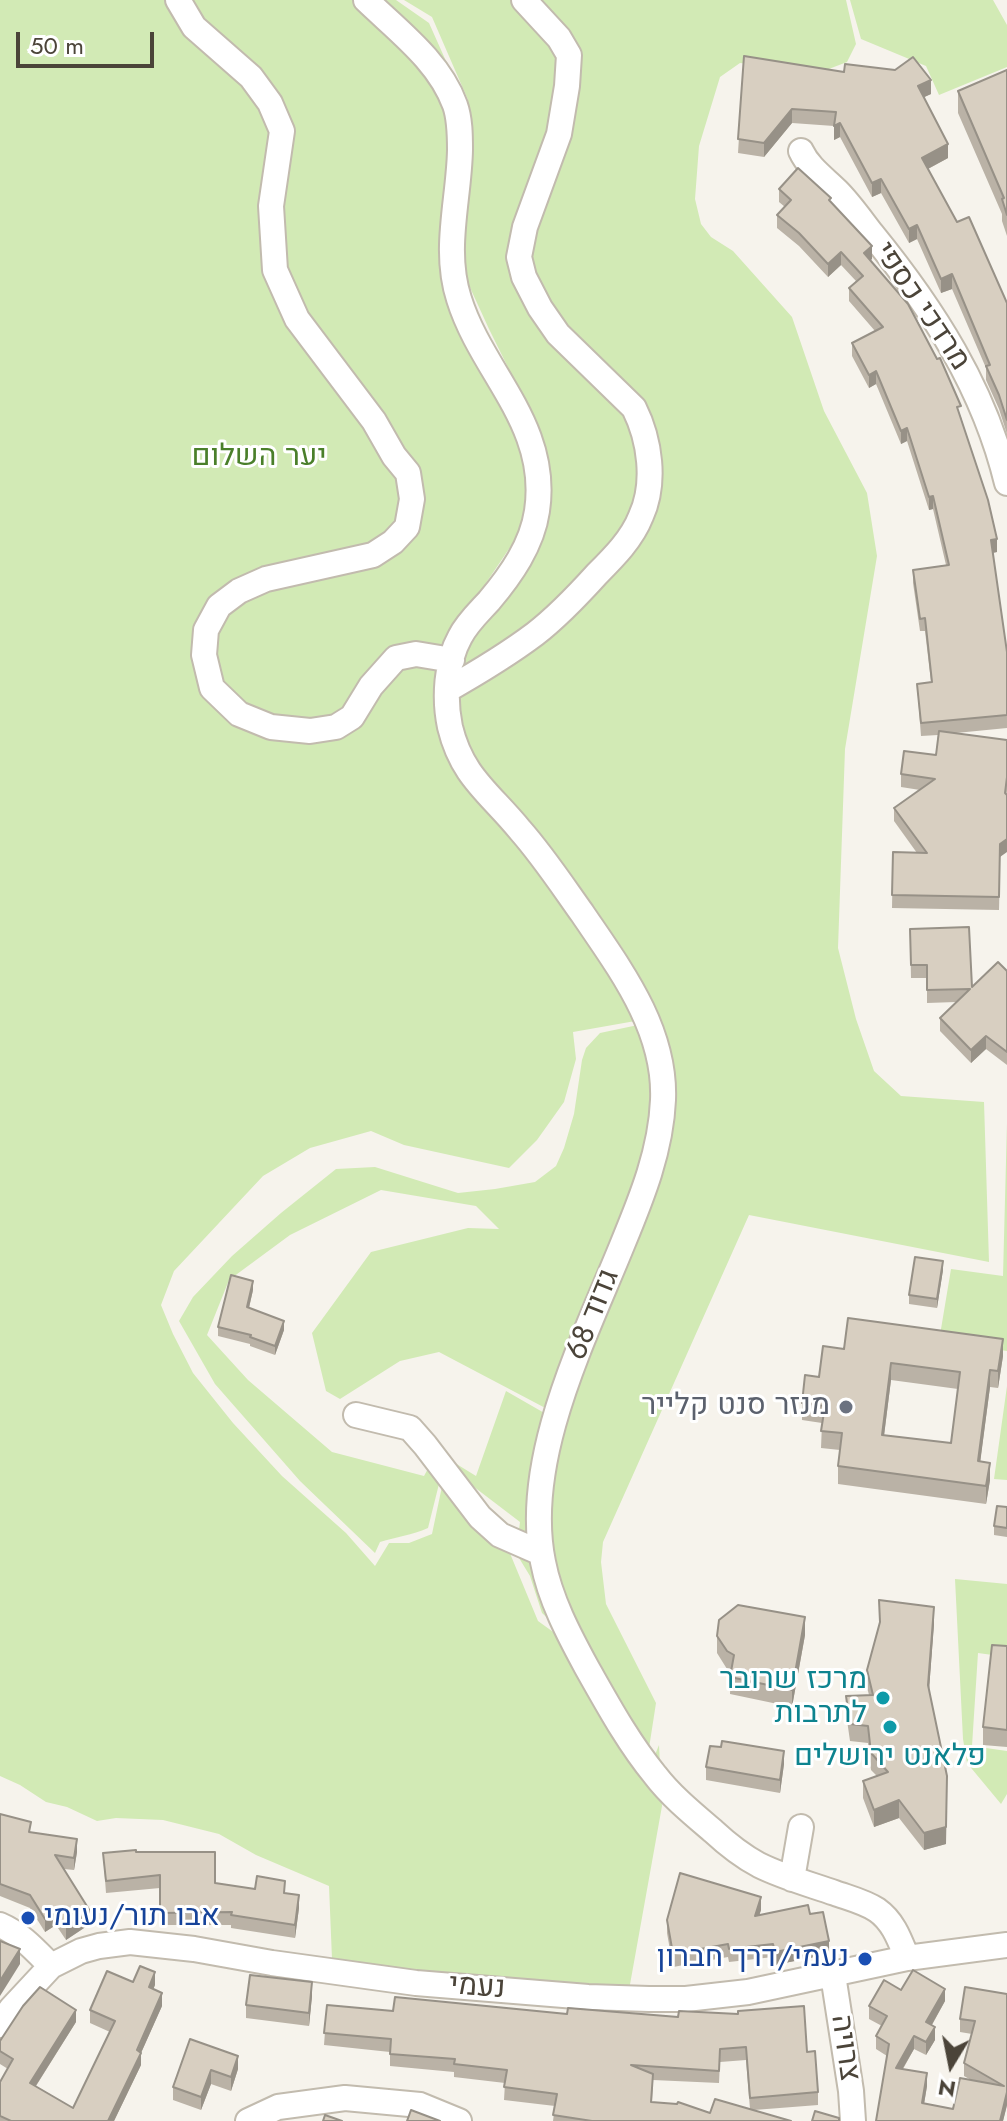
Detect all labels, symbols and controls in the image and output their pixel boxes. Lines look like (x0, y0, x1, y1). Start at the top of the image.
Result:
scale bar (20, 16, 158, 66)
text: 50 m (30, 28, 84, 63)
street label: מרדכי כספי (865, 236, 977, 378)
park label: יער השלום (192, 440, 326, 476)
street label: גדוד 68 (560, 1265, 628, 1365)
place label: מנזר סנט קלייר (641, 1389, 830, 1425)
marker: מנזר סנט קלייר (837, 1398, 855, 1416)
place label: מרכז שרובר לתרבות (720, 1663, 867, 1734)
marker: מרכז שרובר לתרבות (874, 1689, 892, 1707)
marker: פלאנט ירושלים (881, 1718, 899, 1736)
place label: פלאנט ירושלים (794, 1740, 986, 1776)
place label: אבו תור/נעומי (44, 1900, 220, 1936)
marker: אבו תור/נעומי (19, 1909, 37, 1927)
place label: נעמי/דרך חברון (657, 1941, 849, 1977)
marker: נעמי/דרך חברון (856, 1950, 874, 1968)
street label: נעמי (448, 1968, 506, 2008)
street label: צרויה (822, 2012, 866, 2084)
north arrow (911, 2025, 991, 2105)
text: N (935, 2071, 958, 2106)

